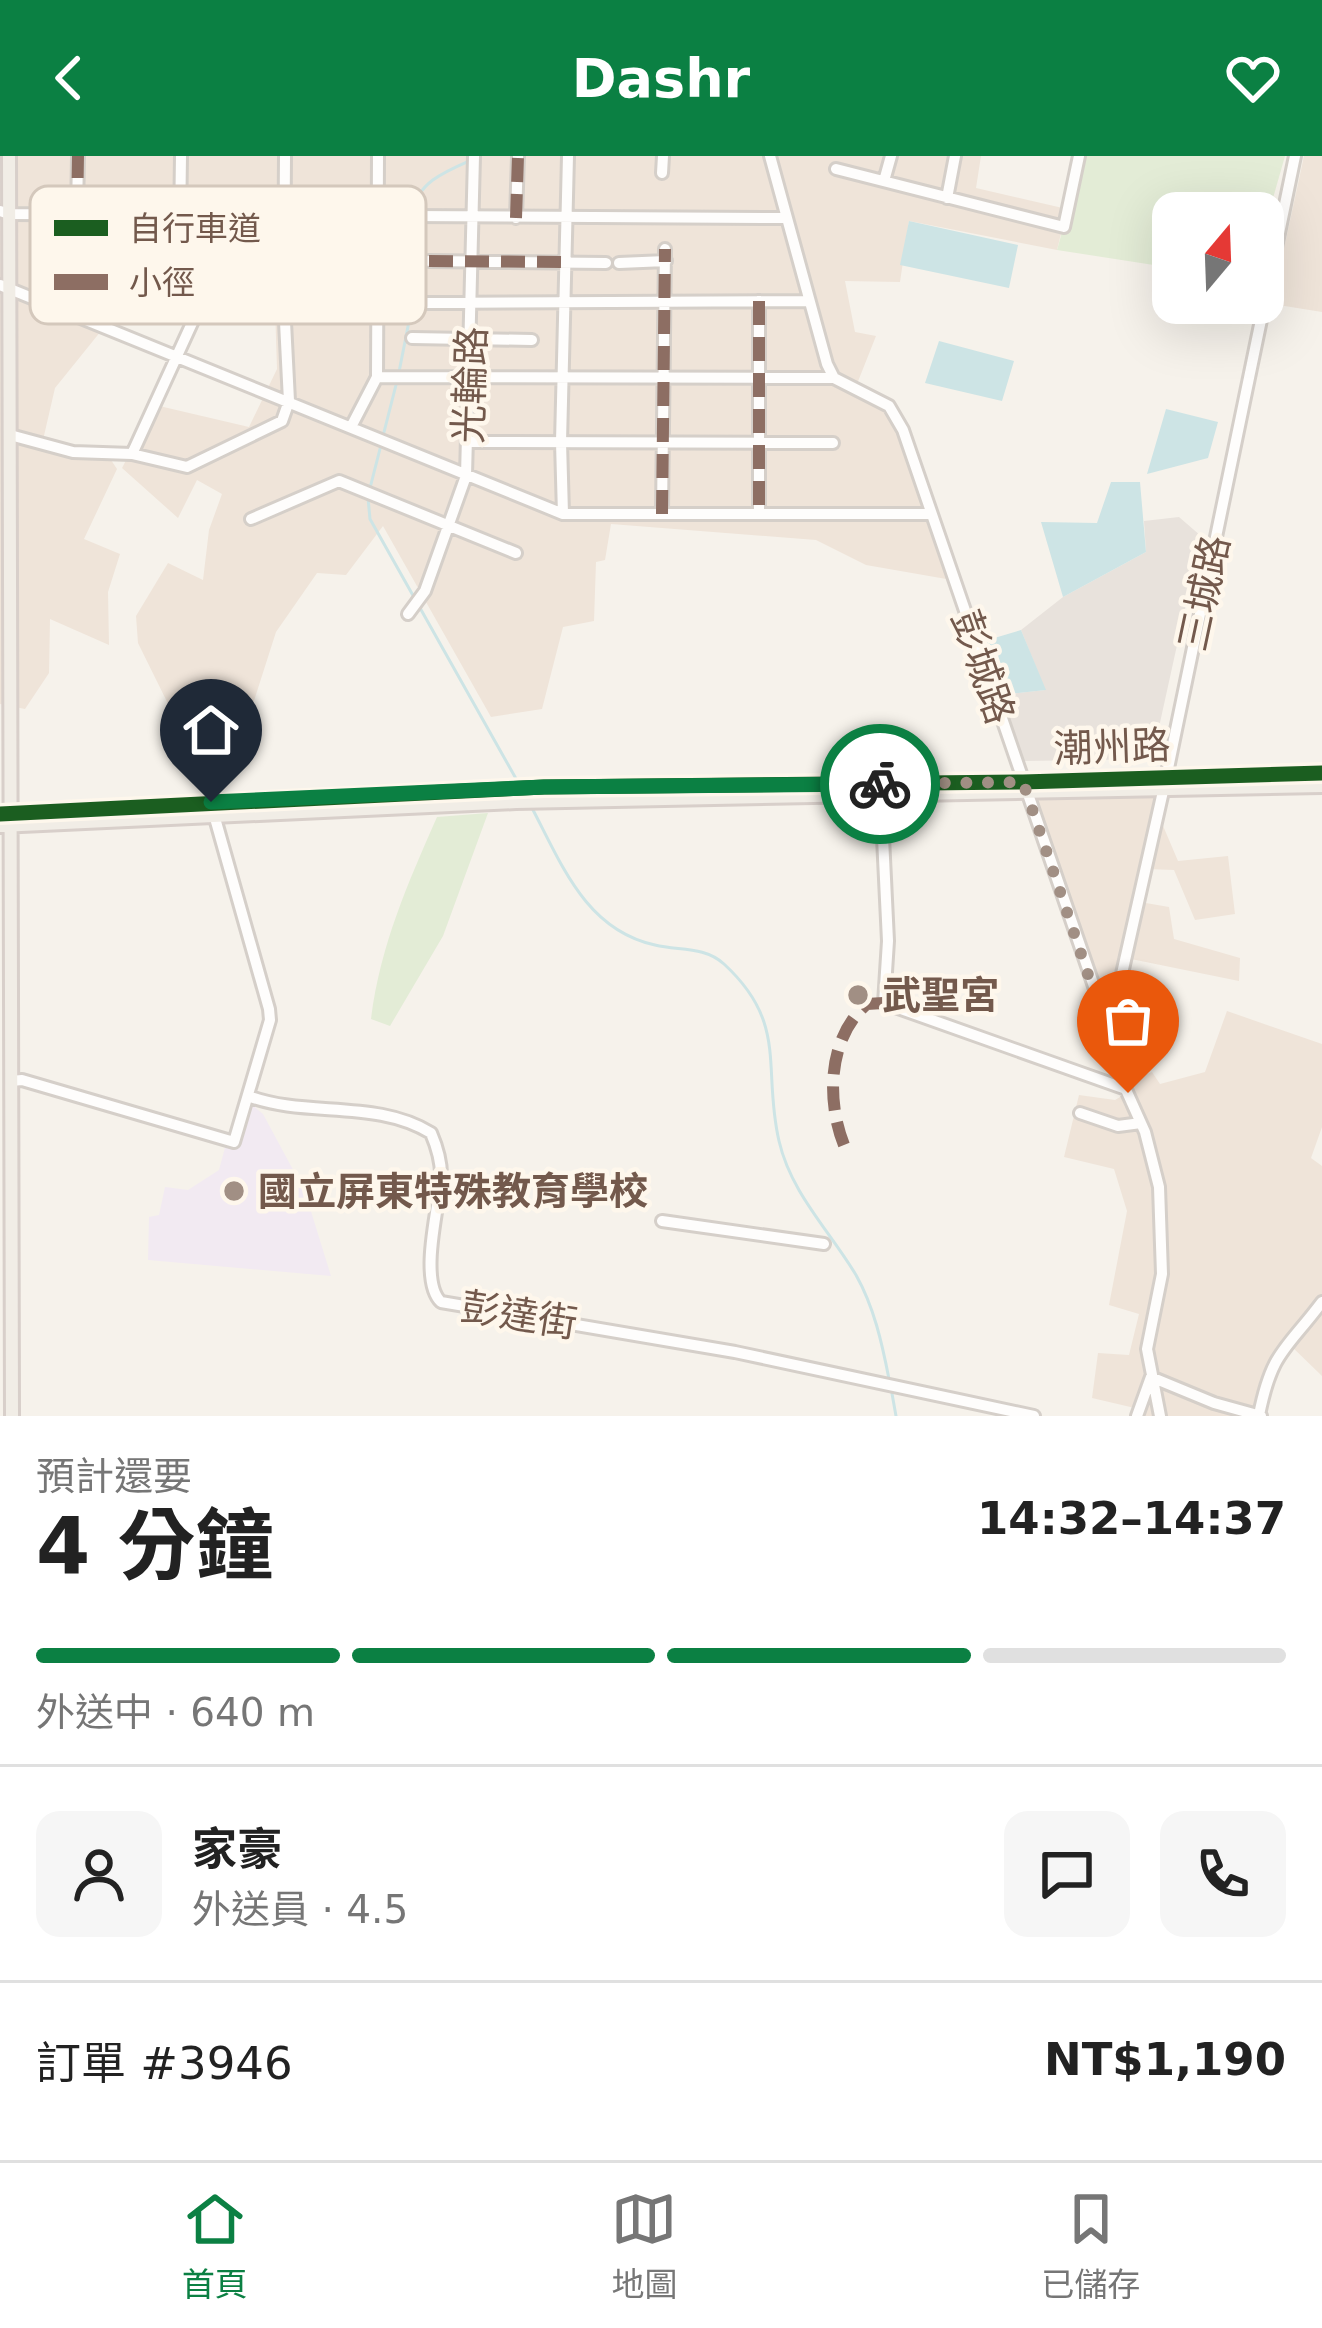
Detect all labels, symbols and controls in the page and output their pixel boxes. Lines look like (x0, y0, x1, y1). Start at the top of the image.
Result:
icon: back (36, 45, 102, 111)
icon: heart (1220, 45, 1286, 111)
text: Dashr (572, 47, 750, 110)
legend (30, 186, 426, 324)
north arrow (1152, 192, 1284, 324)
map controls (1152, 192, 1284, 324)
text: 自行車道 (129, 209, 261, 248)
text: 小徑 (129, 263, 195, 302)
street label: 光輪路 (445, 326, 495, 444)
street label: 三城路 (1170, 531, 1238, 655)
street label: 彭城路 (943, 604, 1023, 730)
pin (160, 679, 262, 802)
icon: home (178, 697, 244, 763)
street label: 潮州路 (1053, 722, 1171, 772)
courier (820, 724, 940, 844)
icon: bike (847, 751, 913, 817)
pin (1077, 970, 1179, 1093)
place label: 武聖宮 (882, 973, 999, 1018)
marker: 武聖宮 (845, 982, 871, 1008)
icon: bag (1095, 988, 1161, 1054)
place label: 國立屏東特殊教育學校 (258, 1169, 648, 1214)
marker: 國立屏東特殊教育學校 (221, 1178, 247, 1204)
street label: 彭達街 (458, 1284, 580, 1346)
text: 預計還要 (36, 1454, 192, 1499)
text: 14:32–14:37 (977, 1492, 1286, 1545)
text: 4 分鐘 (36, 1501, 273, 1591)
text: 外送中 · 640 m (36, 1690, 315, 1735)
button: person (36, 1811, 162, 1937)
button: chat (1004, 1811, 1130, 1937)
button: phone (1160, 1811, 1286, 1937)
text: 家豪 (192, 1823, 282, 1876)
text: 外送員 · 4.5 (192, 1887, 408, 1932)
text: NT$1,190 (1044, 2033, 1286, 2086)
text: 訂單 #3946 (36, 2037, 293, 2090)
tab: 首頁 (182, 2186, 248, 2306)
tab: 地圖 (611, 2186, 677, 2306)
tab: 已儲存 (1041, 2186, 1140, 2306)

